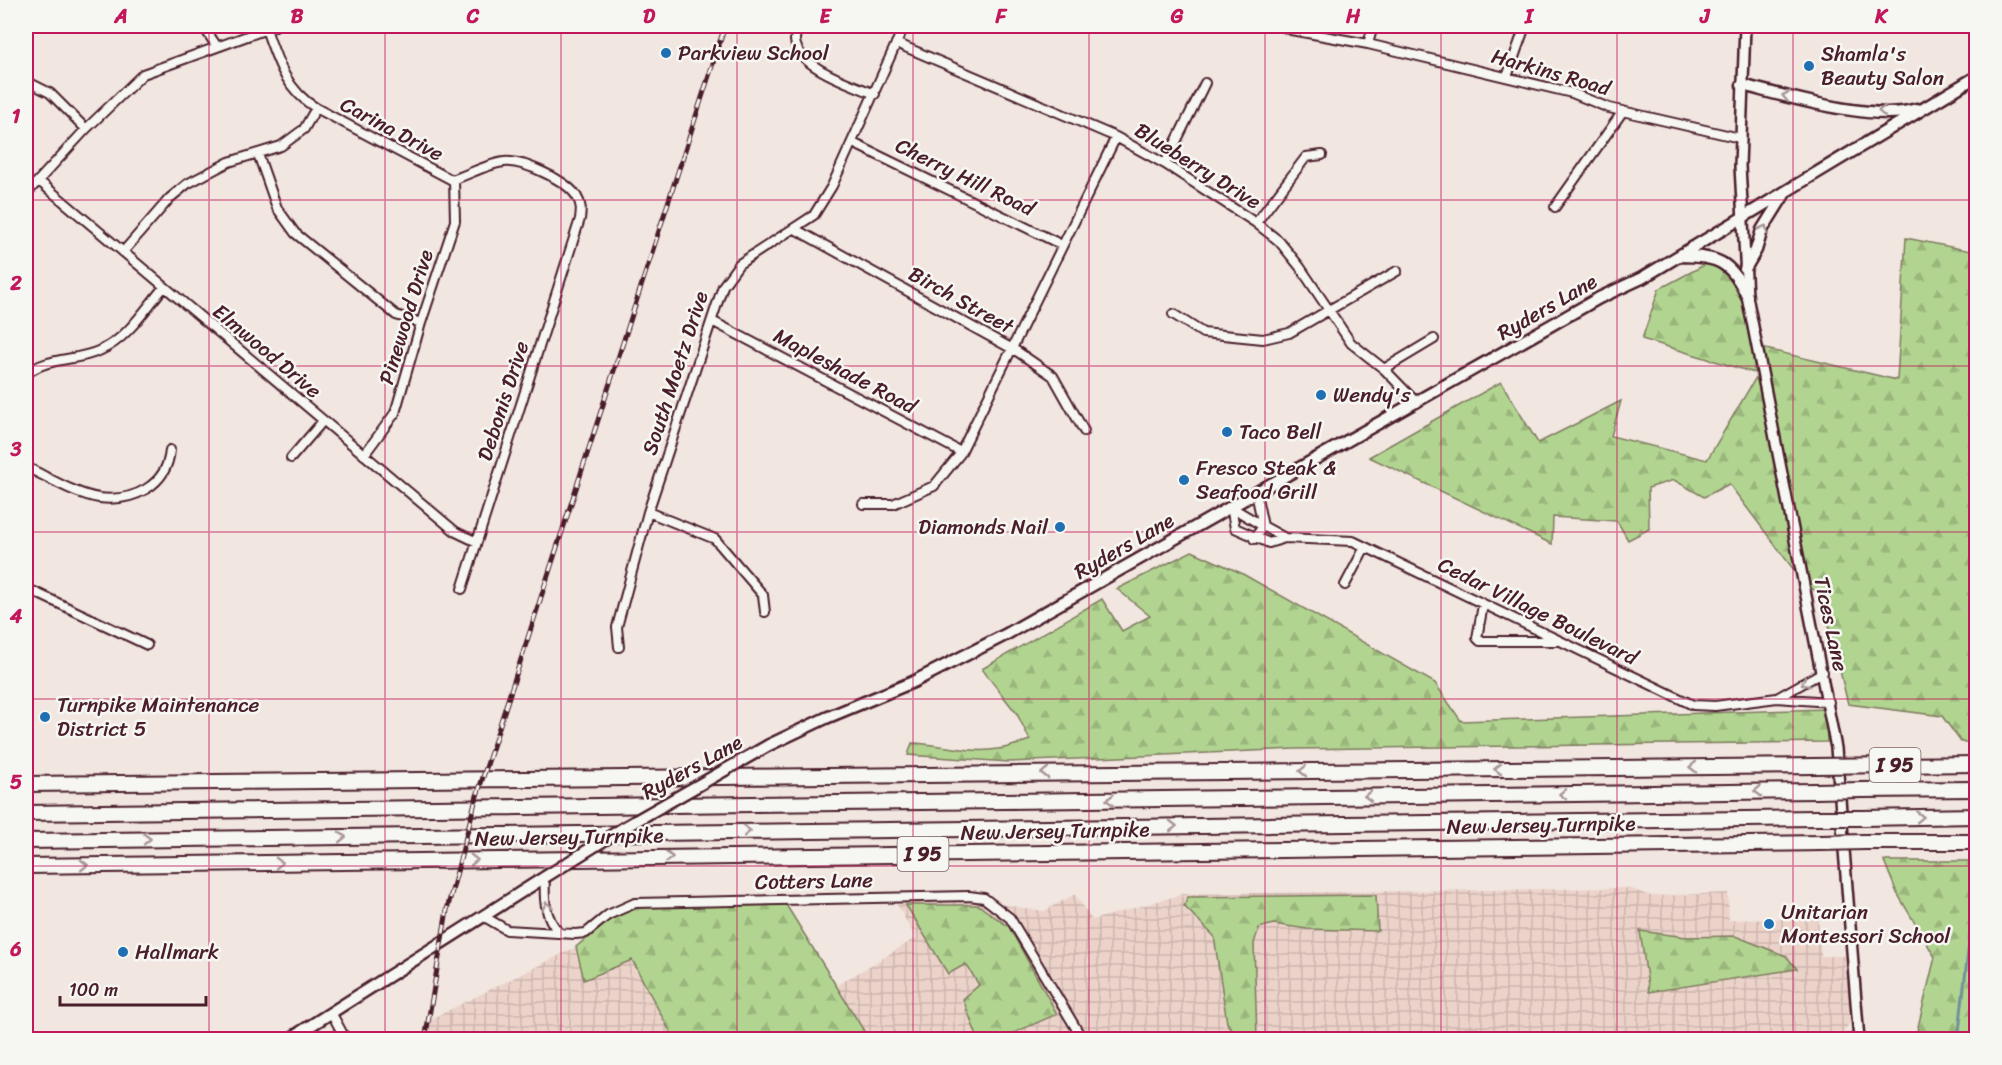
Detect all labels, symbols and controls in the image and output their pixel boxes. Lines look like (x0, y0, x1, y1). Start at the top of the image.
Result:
text: A (113, 0, 128, 34)
text: B (291, 0, 304, 34)
text: C (466, 0, 480, 34)
text: D (643, 0, 656, 34)
text: E (819, 0, 832, 34)
text: F (995, 0, 1008, 34)
text: G (1170, 0, 1184, 34)
text: H (1345, 0, 1361, 34)
text: I (1524, 0, 1535, 34)
text: J (1699, 0, 1711, 34)
text: K (1874, 0, 1889, 34)
place label: Parkview School (678, 34, 830, 72)
place label: Shamla's Beauty Salon (1821, 35, 1944, 97)
street label: Harkins Road (1487, 37, 1617, 108)
marker: Parkview School (659, 46, 673, 60)
marker: Shamla's Beauty Salon (1802, 59, 1816, 73)
street label: Carina Drive (333, 86, 451, 172)
one-way arrow (1782, 90, 1792, 103)
text: 1 (12, 99, 21, 134)
one-way arrow (1877, 105, 1886, 118)
street label: Blueberry Drive (1127, 112, 1269, 220)
street label: Cherry Hill Road (889, 127, 1043, 228)
one-way arrow (1757, 224, 1769, 235)
street label: Pinewood Drive (367, 245, 445, 389)
street label: Birch Street (901, 255, 1022, 345)
street label: Ryders Lane (1489, 263, 1605, 351)
text: 2 (9, 266, 22, 301)
street label: South Moetz Drive (631, 286, 719, 460)
street label: Elmwood Drive (204, 293, 331, 409)
street label: Mapleshade Road (766, 317, 925, 426)
street label: Debonis Drive (466, 336, 540, 466)
place label: Wendy's (1333, 376, 1411, 414)
marker: Wendy's (1314, 388, 1328, 402)
place label: Taco Bell (1239, 413, 1323, 451)
marker: Taco Bell (1220, 425, 1234, 439)
text: 3 (10, 432, 22, 467)
place label: Fresco Steak & Seafood Grill (1196, 449, 1336, 511)
marker: Fresco Steak & Seafood Grill (1177, 473, 1191, 487)
street label: Ryders Lane (1066, 502, 1182, 590)
place label: Diamonds Nail (918, 508, 1049, 546)
marker: Diamonds Nail (1053, 520, 1067, 534)
street label: Cedar Village Boulevard (1431, 546, 1646, 677)
street label: Tices Lane (1802, 573, 1860, 675)
text: 4 (9, 599, 23, 634)
one-way arrow (1801, 676, 1812, 687)
place label: Turnpike Maintenance District 5 (57, 686, 260, 748)
marker: Turnpike Maintenance District 5 (38, 710, 52, 724)
street label: Ryders Lane (634, 723, 750, 811)
road number: I 95 (1870, 748, 1920, 782)
one-way arrow (1688, 761, 1697, 773)
one-way arrow (1493, 763, 1502, 775)
text: 5 (10, 765, 22, 800)
one-way arrow (1298, 765, 1307, 777)
one-way arrow (1040, 767, 1049, 780)
one-way arrow (1753, 785, 1762, 797)
one-way arrow (1558, 788, 1567, 800)
one-way arrow (1363, 790, 1372, 803)
one-way arrow (1105, 794, 1114, 806)
street label: New Jersey Turnpike (1446, 804, 1636, 846)
street label: New Jersey Turnpike (960, 810, 1150, 852)
one-way arrow (1915, 811, 1924, 823)
street label: New Jersey Turnpike (474, 816, 664, 858)
one-way arrow (1168, 820, 1177, 832)
one-way arrow (742, 825, 751, 838)
one-way arrow (337, 830, 346, 843)
one-way arrow (142, 833, 151, 845)
road number: I 95 (898, 837, 948, 871)
one-way arrow (664, 851, 673, 863)
one-way arrow (469, 854, 478, 866)
one-way arrow (274, 856, 283, 869)
one-way arrow (79, 859, 88, 872)
street label: Cotters Lane (755, 861, 874, 901)
place label: Unitarian Montessori School (1781, 893, 1951, 955)
one-way arrow (541, 901, 554, 911)
marker: Unitarian Montessori School (1762, 917, 1776, 931)
text: 6 (9, 932, 22, 967)
place label: Hallmark (135, 933, 219, 971)
marker: Hallmark (116, 945, 130, 959)
scale bar (60, 969, 206, 1007)
text: 100 m (69, 974, 118, 1006)

